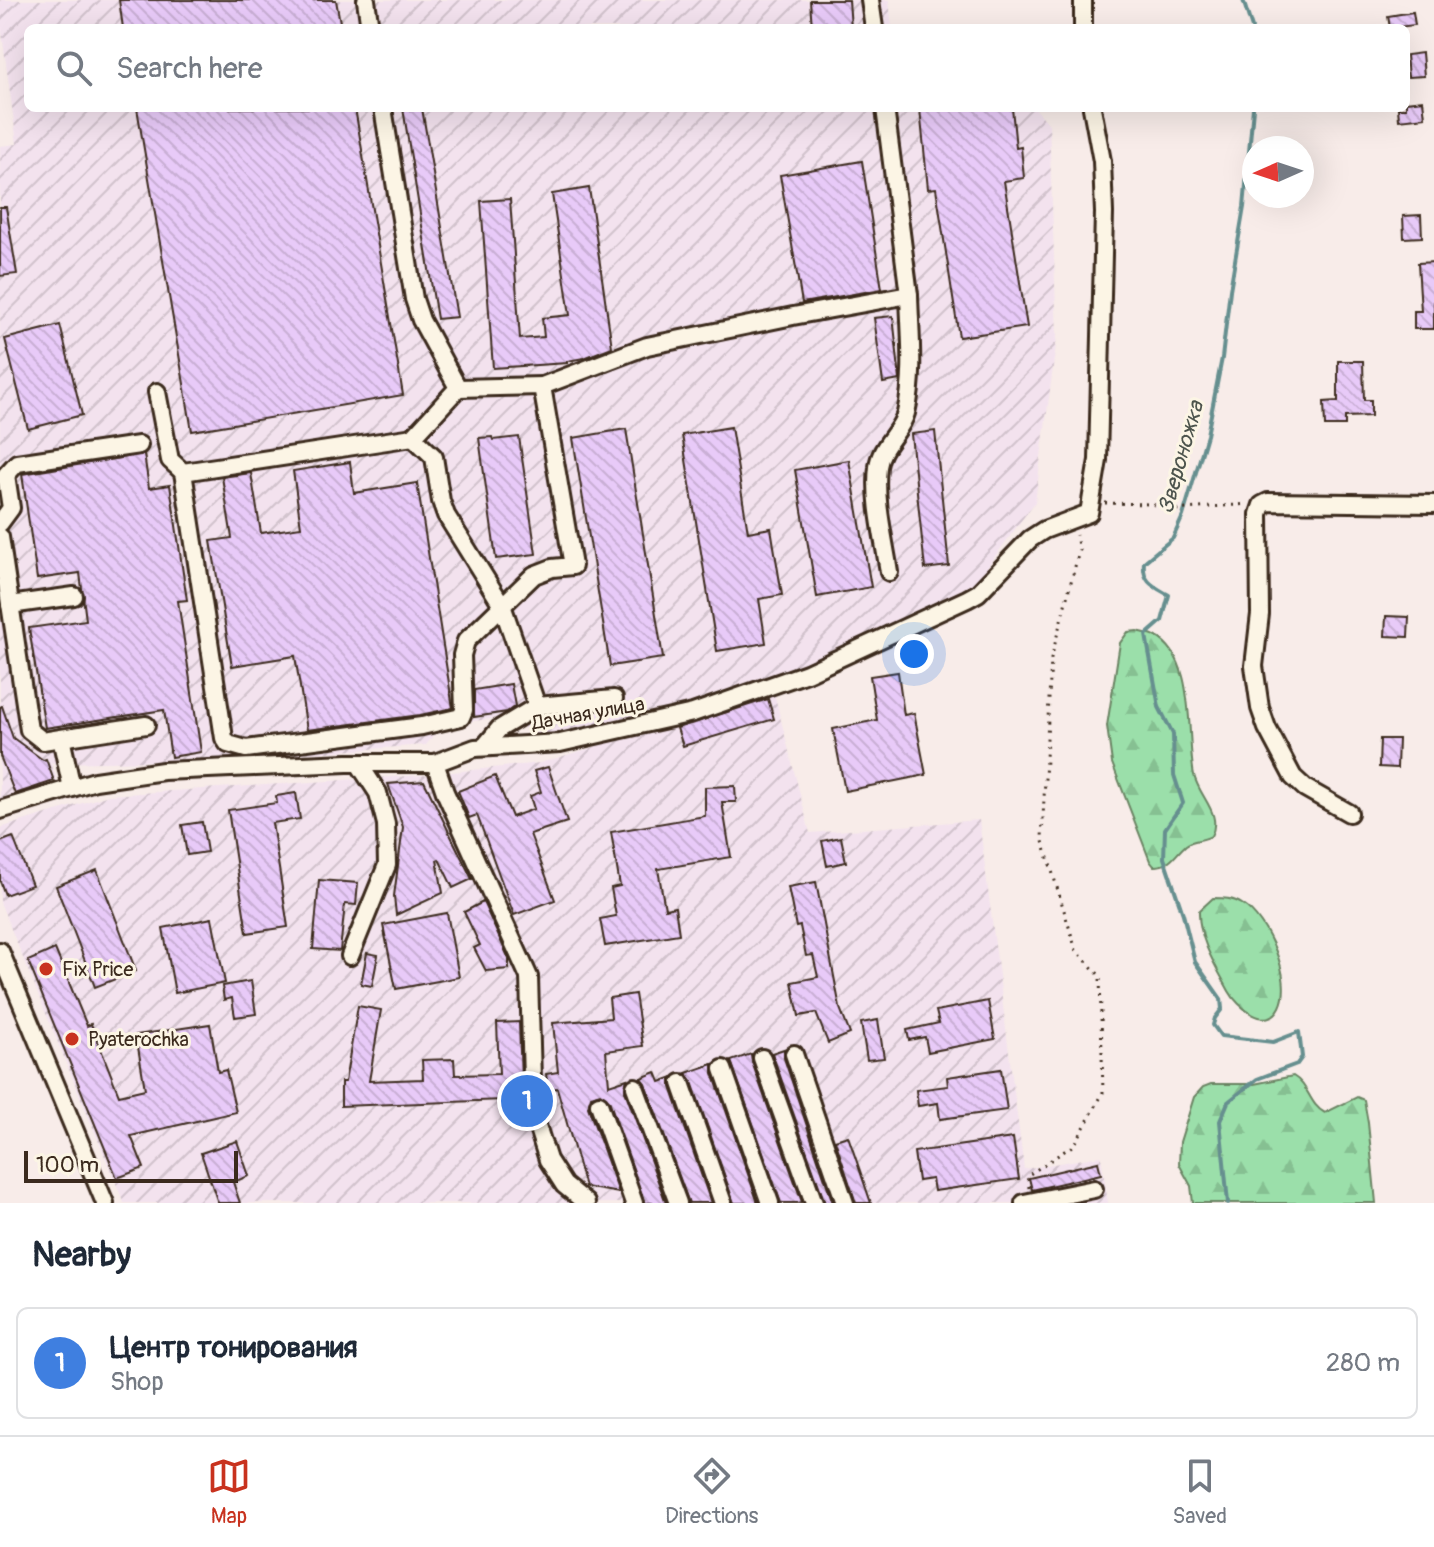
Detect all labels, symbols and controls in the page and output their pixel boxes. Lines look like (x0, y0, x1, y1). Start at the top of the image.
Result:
search box (24, 24, 1410, 112)
icon: search (52, 46, 96, 90)
text: Search here (116, 50, 263, 87)
north arrow (1242, 136, 1314, 208)
water label: Звероножка (1152, 396, 1211, 517)
your location (894, 634, 934, 674)
street label: Дачная улица (529, 691, 647, 736)
place label: Fix Price (62, 957, 133, 982)
marker: Fix Price (37, 960, 55, 978)
place label: Pyaterochka (88, 1027, 189, 1052)
marker: Pyaterochka (63, 1030, 81, 1048)
pin: 1 (501, 1071, 553, 1131)
scale bar (24, 1147, 238, 1183)
text: 100 m (36, 1151, 99, 1179)
text: Nearby (32, 1234, 131, 1277)
text: Центр тонирования (110, 1329, 358, 1366)
text: 1 (55, 1347, 65, 1379)
text: 280 m (1326, 1347, 1400, 1379)
text: Shop (110, 1366, 164, 1398)
tab: Map (207, 1454, 251, 1530)
tab: Directions (665, 1454, 758, 1530)
tab: Saved (1172, 1454, 1227, 1530)

